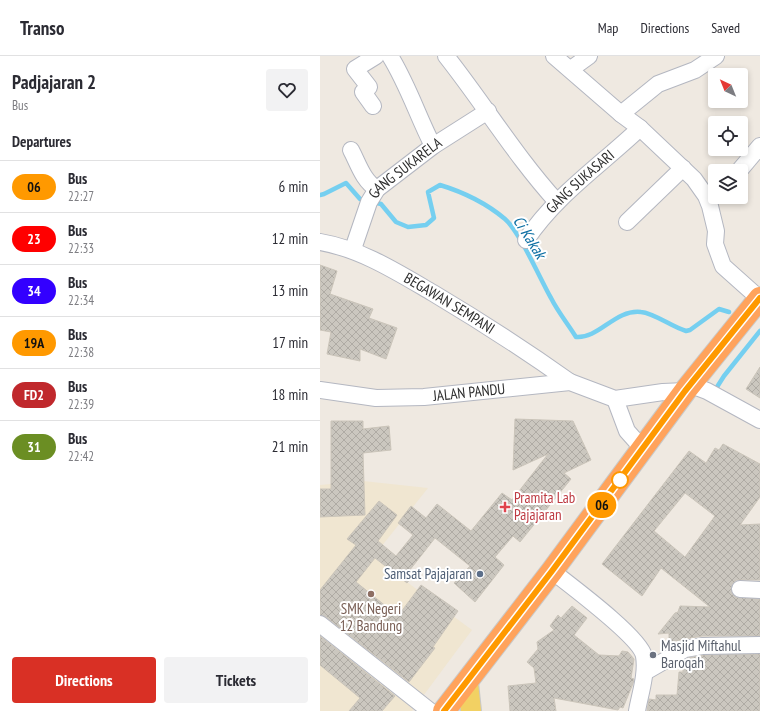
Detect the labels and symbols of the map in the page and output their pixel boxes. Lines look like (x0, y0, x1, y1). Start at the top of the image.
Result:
north arrow (708, 68, 748, 108)
street label: GANG SUKARELA (364, 132, 446, 202)
street label: GANG SUKASARI (542, 145, 618, 217)
water label: Ci Kakak (509, 212, 552, 264)
street label: BEGAWAN SEMPANI (401, 268, 499, 338)
street label: JALAN PANDU (431, 379, 506, 405)
unlabelled marker (611, 471, 629, 489)
place label: Pramita Lab Pajajaran (514, 488, 575, 524)
line badge: 06 (584, 492, 620, 518)
marker: Pramita Lab Pajajaran (499, 501, 511, 513)
place label: Samsat Pajajaran (384, 564, 472, 583)
marker: Samsat Pajajaran (475, 569, 485, 579)
marker: SMK Negeri 12 Bandung (366, 589, 376, 599)
place label: SMK Negeri 12 Bandung (340, 599, 402, 635)
place label: Masjid Miftahul Baroqah (661, 636, 742, 672)
marker: Masjid Miftahul Baroqah (648, 650, 658, 660)

